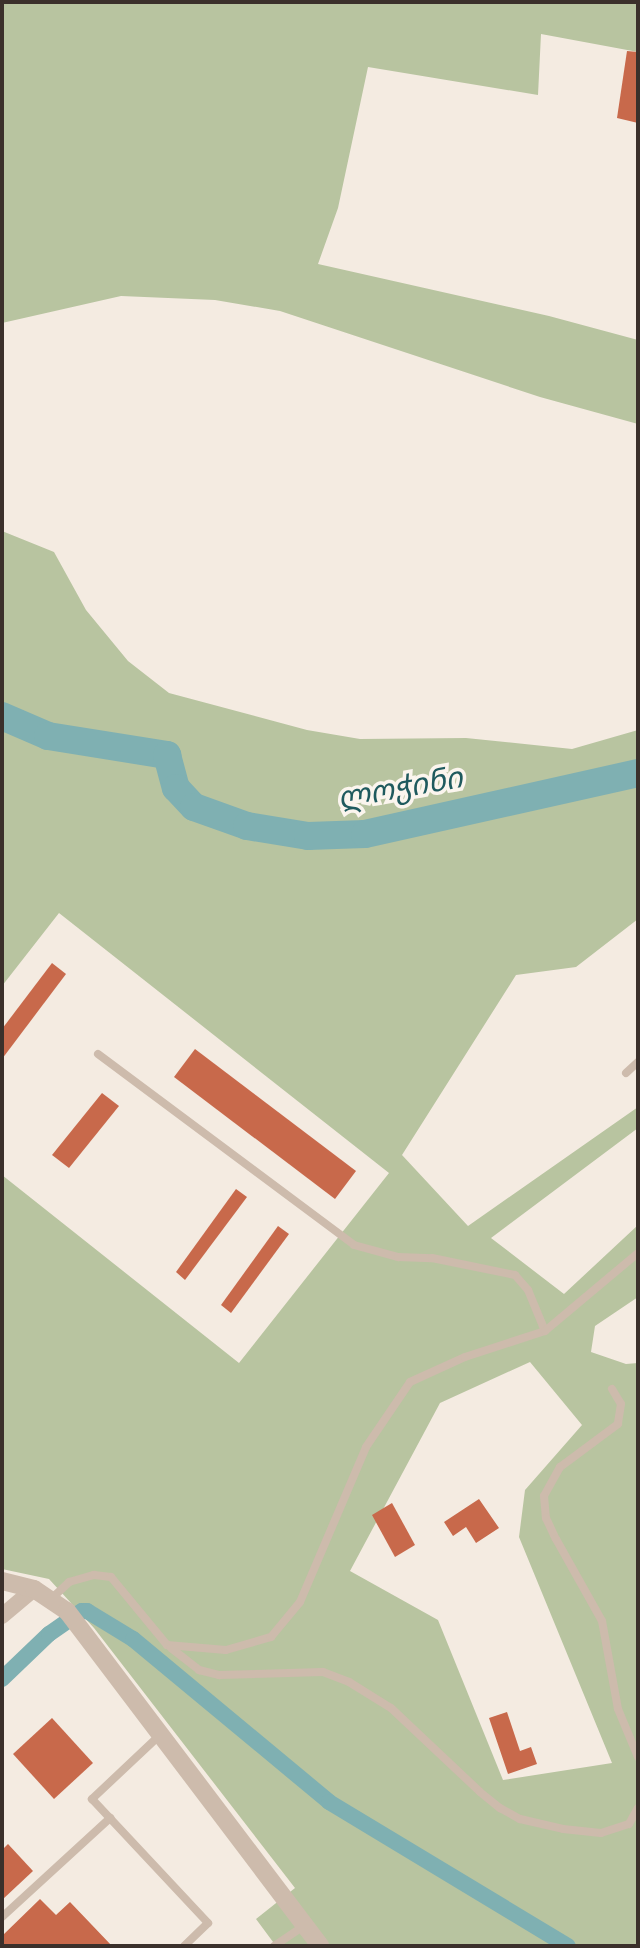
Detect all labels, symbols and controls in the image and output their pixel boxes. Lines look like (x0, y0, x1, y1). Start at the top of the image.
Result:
water label: ლოჭინი (335, 760, 465, 818)

